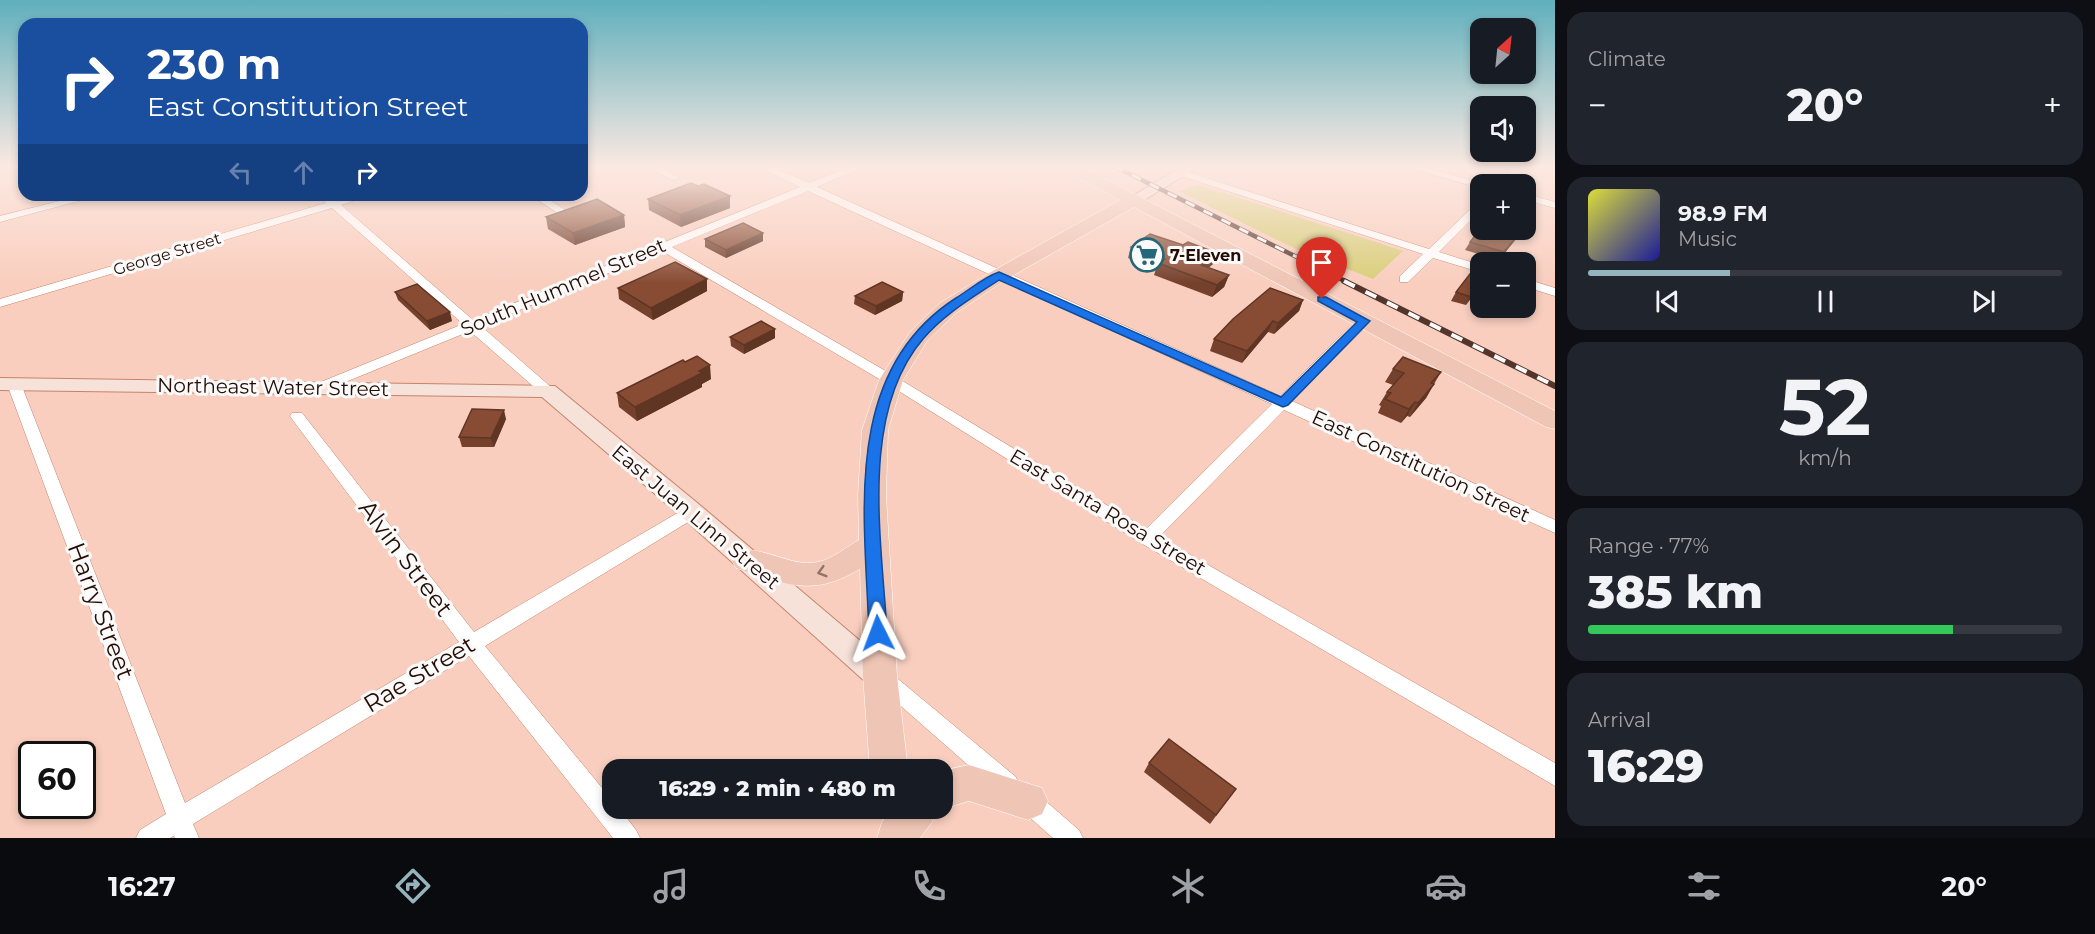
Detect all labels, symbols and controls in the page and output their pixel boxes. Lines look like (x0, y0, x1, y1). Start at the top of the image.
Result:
north arrow (1470, 18, 1536, 84)
map controls (1470, 18, 1536, 318)
text: 230 m (147, 38, 281, 90)
icon: right (48, 42, 126, 120)
text: Climate (1588, 47, 1666, 71)
text: 20° (1787, 77, 1863, 132)
text: − (1588, 85, 1607, 125)
text: + (2043, 85, 2062, 125)
text: East Constitution Street (147, 90, 468, 123)
button: sound (1470, 96, 1536, 162)
icon: left (224, 156, 257, 189)
icon: ahead (287, 156, 320, 189)
icon: right (350, 156, 383, 189)
button: + (1470, 174, 1536, 240)
text: 98.9 FM (1678, 200, 1768, 227)
text: Music (1678, 227, 1737, 251)
street label: George Street (111, 228, 224, 279)
street label: South Hummel Street (457, 233, 669, 341)
supermarket icon: 7-Eleven (1129, 237, 1165, 273)
pin (1296, 237, 1347, 299)
place label: 7-Eleven (1170, 246, 1241, 265)
icon: arrive (1305, 246, 1338, 279)
button: − (1470, 252, 1536, 318)
icon: previous (1651, 285, 1684, 318)
icon: pause (1809, 285, 1842, 318)
icon: next (1967, 285, 2000, 318)
text: 52 (1779, 359, 1871, 455)
street label: Northeast Water Street (157, 373, 389, 401)
street label: East Constitution Street (1308, 405, 1534, 527)
street label: East Juan Linn Street (607, 440, 785, 594)
street label: East Santa Rosa Street (1005, 444, 1211, 580)
text: km/h (1798, 446, 1852, 470)
street label: Alvin Street (353, 494, 459, 622)
text: Range · 77% (1588, 534, 1709, 558)
street label: Harry Street (62, 538, 141, 684)
text: 385 km (1588, 564, 1763, 619)
one-way arrow (817, 565, 828, 577)
position arrow (846, 601, 910, 665)
street label: Rae Street (358, 629, 480, 719)
text: Arrival (1588, 708, 1651, 732)
text: 16:29 (1588, 738, 1704, 793)
speed limit sign: 60 (18, 741, 96, 819)
text: 16:29 · 2 min · 480 m (659, 775, 896, 802)
icon: directions (392, 865, 434, 907)
icon: music (650, 865, 692, 907)
icon: phone (908, 865, 950, 907)
icon: climate (1167, 865, 1209, 907)
icon: car (1425, 865, 1467, 907)
icon: filters (1683, 865, 1725, 907)
text: 16:27 (108, 870, 176, 903)
text: 20° (1941, 870, 1987, 903)

